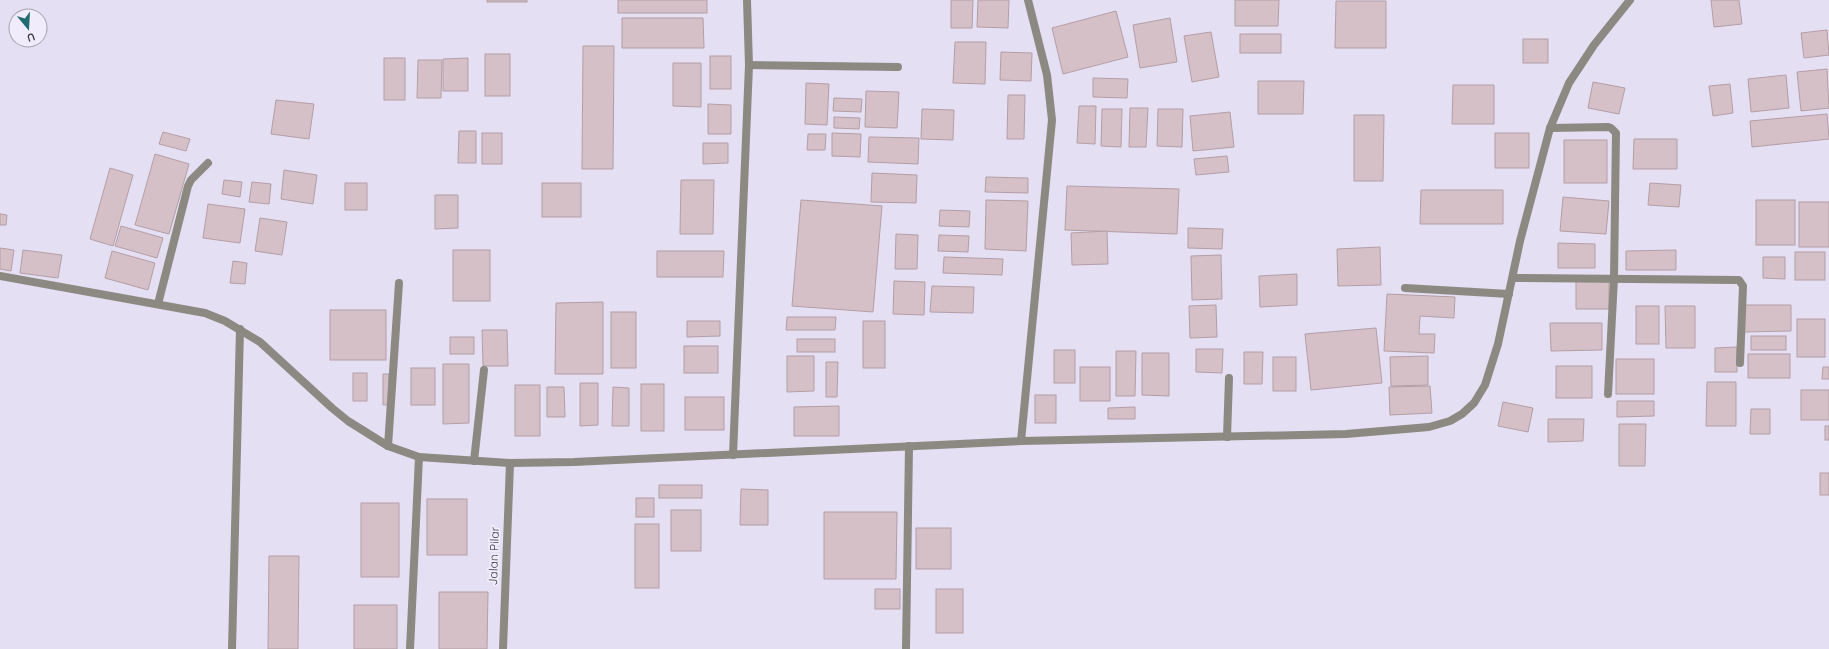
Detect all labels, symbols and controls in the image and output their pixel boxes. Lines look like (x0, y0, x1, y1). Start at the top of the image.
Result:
north arrow (8, 8, 48, 48)
text: U (25, 30, 37, 45)
street label: Jalan Pilar (485, 526, 502, 586)

